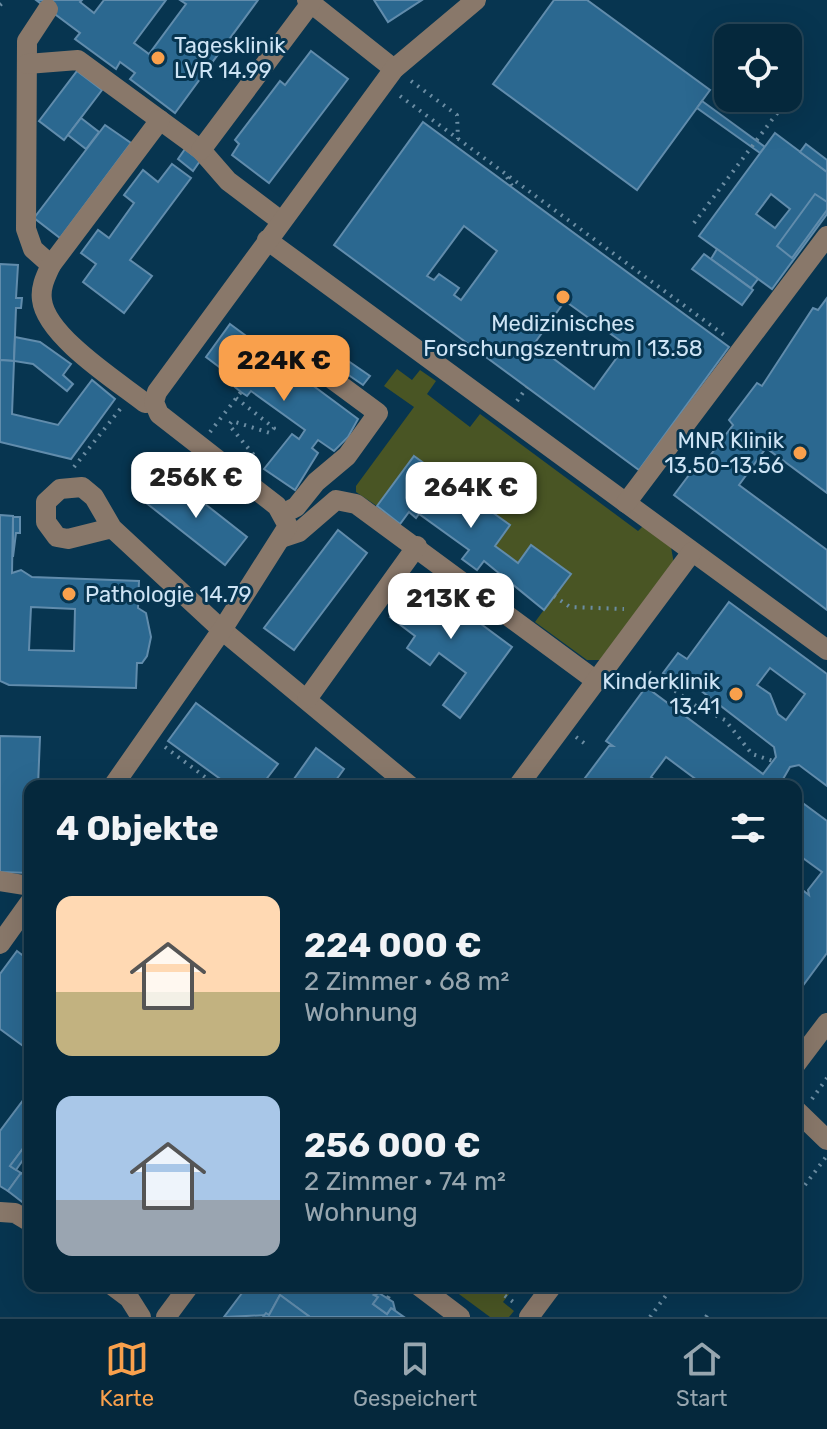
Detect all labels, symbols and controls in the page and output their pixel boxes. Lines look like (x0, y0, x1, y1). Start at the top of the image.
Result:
map controls (714, 24, 802, 112)
button: locate (714, 24, 802, 112)
place label: Tagesklinik LVR 14.99 (174, 32, 286, 84)
marker: Tagesklinik LVR 14.99 (149, 49, 167, 67)
marker: Medizinisches Forschungszentrum I 13.58 (554, 288, 572, 306)
place label: Medizinisches Forschungszentrum I 13.58 (423, 310, 703, 362)
pin: 224K € (219, 335, 349, 403)
text: 224K € (237, 345, 331, 376)
place label: MNR Klinik 13.50-13.56 (664, 427, 785, 479)
marker: MNR Klinik 13.50-13.56 (791, 444, 809, 462)
pin: 256K € (131, 452, 261, 520)
text: 256K € (149, 462, 243, 493)
pin: 264K € (406, 462, 536, 530)
text: 264K € (424, 472, 518, 503)
pin: 213K € (386, 573, 516, 641)
place label: Pathologie 14.79 (85, 581, 252, 608)
text: 213K € (406, 583, 496, 614)
marker: Pathologie 14.79 (60, 585, 78, 603)
place label: Kinderklinik 13.41 (602, 668, 721, 720)
marker: Kinderklinik 13.41 (727, 685, 745, 703)
icon: filters (726, 806, 770, 850)
text: 4 Objekte (56, 808, 219, 849)
text: 224 000 € (304, 925, 482, 966)
icon: home (120, 928, 216, 1024)
text: 2 Zimmer · 68 m² (304, 966, 510, 997)
text: Wohnung (304, 997, 418, 1028)
text: 256 000 € (304, 1125, 481, 1166)
icon: home (120, 1128, 216, 1224)
text: 2 Zimmer · 74 m² (304, 1166, 506, 1197)
text: Wohnung (304, 1197, 418, 1228)
tab: Karte (99, 1337, 154, 1412)
tab: Gespeichert (353, 1337, 477, 1412)
tab: Start (676, 1337, 727, 1412)

